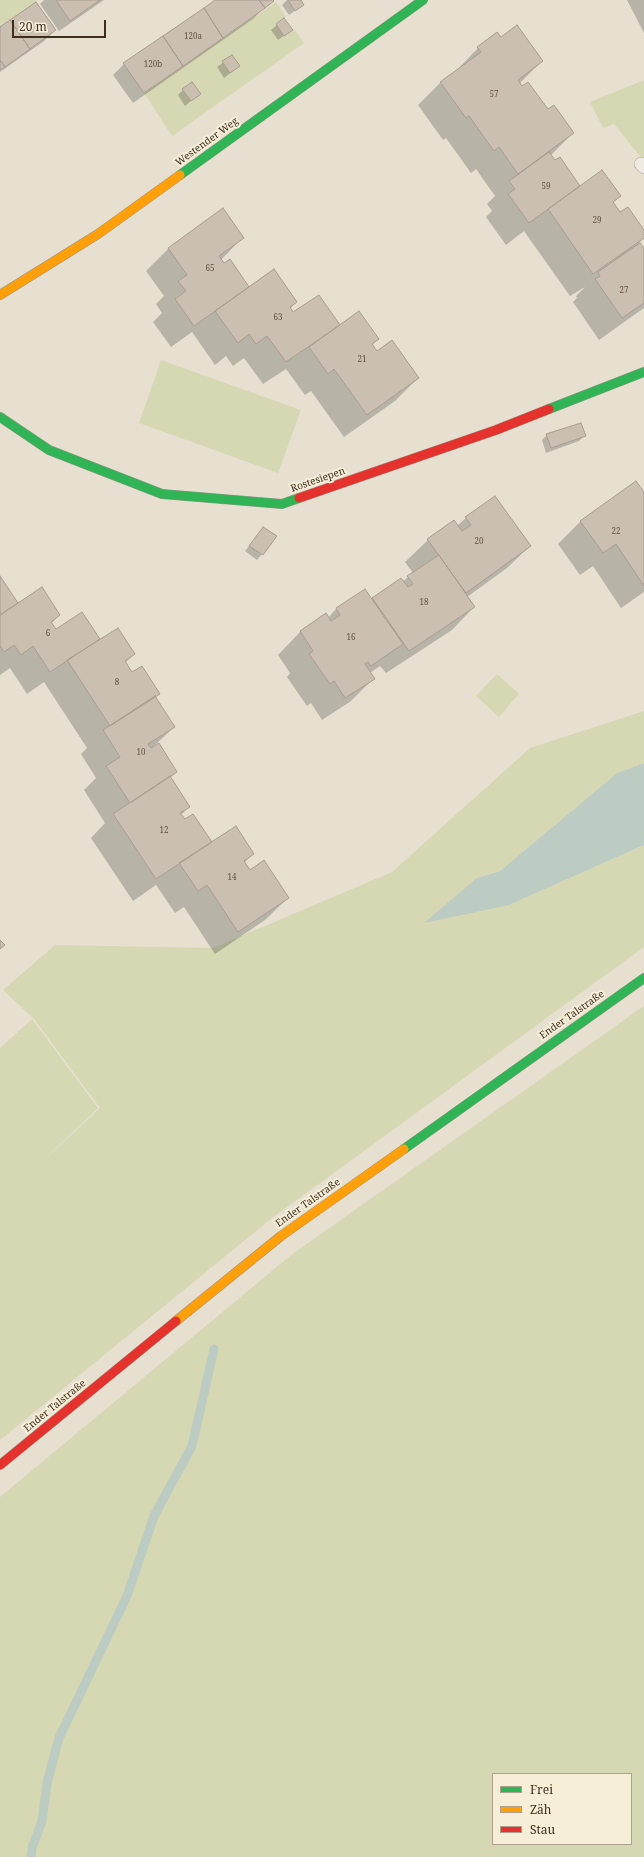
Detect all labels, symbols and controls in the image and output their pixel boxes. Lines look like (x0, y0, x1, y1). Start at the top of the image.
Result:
scale bar (14, 12, 108, 38)
text: 20 m (19, 18, 47, 35)
house number: 120a (184, 32, 202, 42)
house number: 120b (144, 60, 162, 70)
house number: 57 (490, 90, 498, 100)
street label: Westender Weg (173, 115, 241, 169)
house number: 59 (542, 182, 550, 192)
house number: 29 (593, 216, 601, 226)
house number: 65 (206, 264, 214, 274)
house number: 27 (620, 286, 628, 296)
house number: 63 (274, 313, 282, 323)
house number: 21 (358, 355, 366, 365)
street label: Rostesiepen (289, 465, 347, 495)
house number: 22 (612, 527, 620, 537)
house number: 20 (475, 537, 483, 547)
house number: 18 (420, 598, 428, 608)
house number: 6 (46, 629, 50, 639)
house number: 16 (347, 633, 355, 643)
house number: 8 (115, 678, 119, 688)
house number: 10 (137, 748, 145, 758)
house number: 12 (160, 826, 168, 836)
house number: 14 (228, 873, 236, 883)
street label: Ender Talstraße (537, 988, 607, 1042)
street label: Ender Talstraße (273, 1176, 343, 1230)
street label: Ender Talstraße (22, 1377, 88, 1435)
legend (492, 1773, 632, 1845)
text: Frei (530, 1781, 553, 1798)
text: Zäh (530, 1801, 551, 1818)
text: Stau (530, 1821, 555, 1838)

